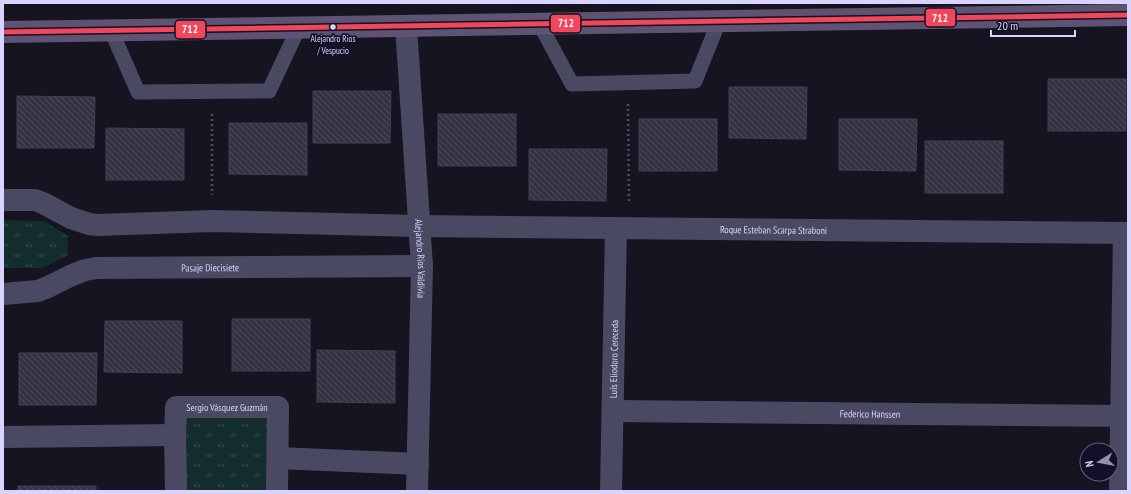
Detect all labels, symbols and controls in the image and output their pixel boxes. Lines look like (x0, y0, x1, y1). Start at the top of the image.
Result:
line badge: 712 (925, 8, 956, 27)
text: 712 (932, 11, 948, 25)
scale bar (991, 12, 1075, 38)
line badge: 712 (550, 14, 581, 33)
text: 712 (558, 16, 574, 30)
text: 20 m (997, 18, 1018, 33)
line badge: 712 (175, 20, 206, 39)
text: 712 (182, 22, 198, 36)
marker: Alejandro Rios / Vespucio (328, 22, 338, 32)
place label: Alejandro Rios / Vespucio (311, 33, 355, 56)
street label: Alejandro Ríos Valdivia (412, 219, 429, 298)
street label: Roque Esteban Scarpa Straboni (720, 222, 827, 237)
street label: Pasaje Diecisiete (181, 261, 239, 274)
street label: Luís Eliodoro Cereceda (606, 320, 621, 398)
street label: Sergio Vásquez Guzmán (186, 401, 268, 414)
street label: Federico Hanssen (840, 407, 900, 420)
north arrow (1079, 442, 1119, 482)
text: N (1082, 460, 1097, 468)

